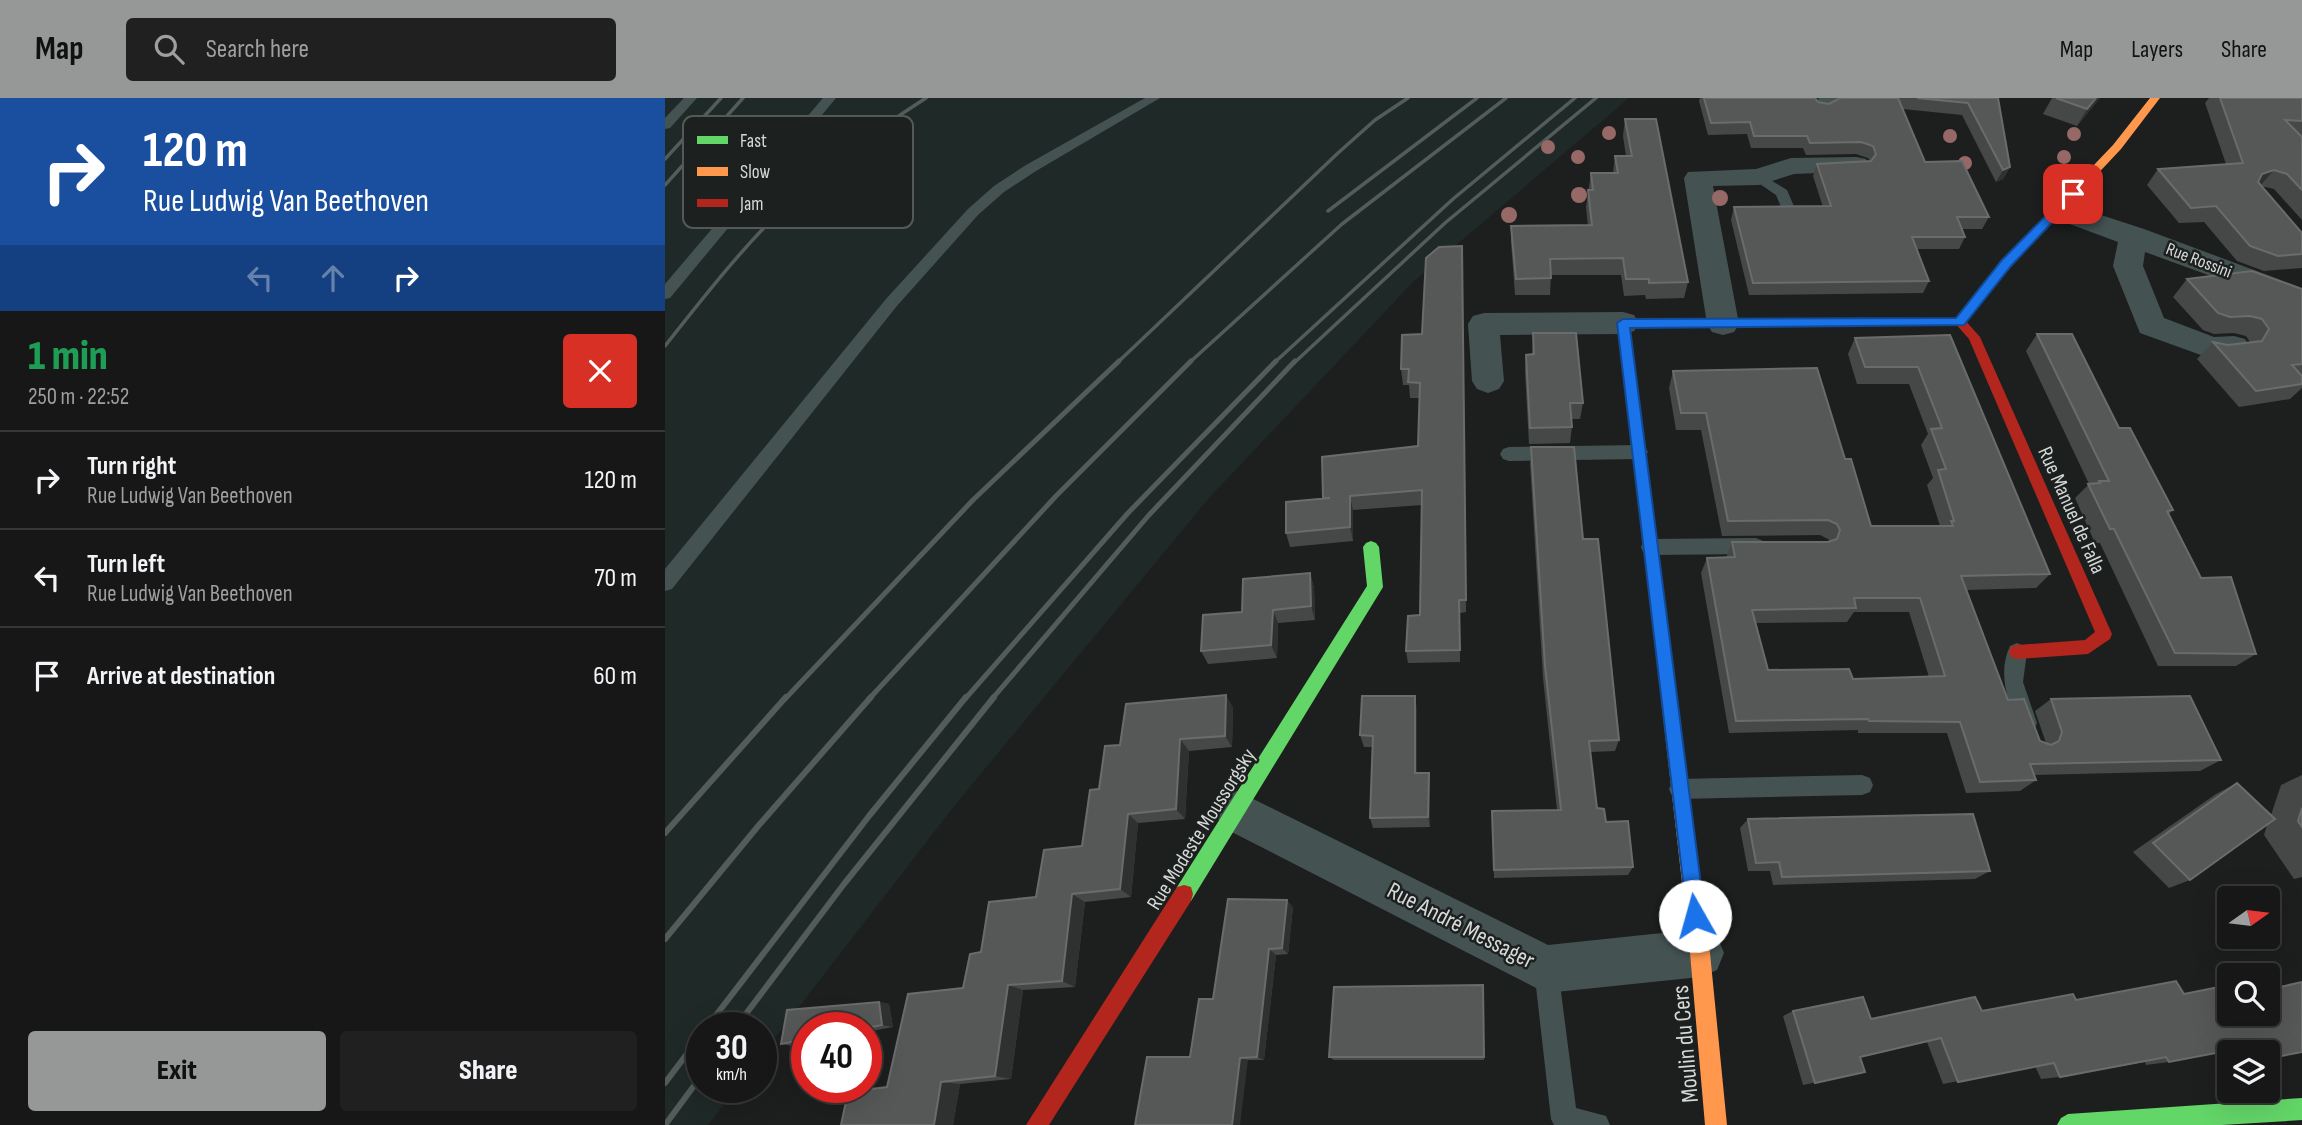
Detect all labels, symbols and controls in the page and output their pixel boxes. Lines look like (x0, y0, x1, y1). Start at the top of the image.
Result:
search box (126, 18, 616, 81)
text: Map (35, 29, 84, 69)
icon: search (150, 30, 188, 68)
text: Search here (206, 34, 309, 65)
text: Map (2060, 35, 2093, 64)
text: Layers (2131, 35, 2183, 64)
text: Share (2221, 35, 2267, 64)
legend (683, 116, 913, 228)
text: 120 m (143, 122, 248, 181)
icon: right (28, 126, 119, 217)
text: Fast (740, 130, 767, 153)
text: Slow (740, 161, 770, 184)
pin (2043, 164, 2103, 224)
icon: arrive (2054, 175, 2092, 213)
text: Rue Ludwig Van Beethoven (143, 182, 429, 221)
text: Jam (739, 193, 763, 216)
street label: Rue Rossini (2163, 238, 2235, 283)
icon: left (241, 259, 279, 297)
icon: ahead (314, 259, 352, 297)
icon: right (387, 259, 425, 297)
text: 1 min (28, 331, 108, 382)
button: close (563, 334, 637, 408)
text: 250 m · 22:52 (28, 383, 129, 411)
street label: Rue Manuel de Falla (2032, 443, 2111, 578)
text: Turn right (87, 451, 176, 482)
icon: right (28, 461, 66, 499)
text: 120 m (584, 465, 637, 496)
text: Rue Ludwig Van Beethoven (87, 482, 293, 510)
text: Turn left (87, 549, 165, 580)
icon: left (28, 559, 66, 597)
text: 70 m (594, 563, 637, 594)
text: Rue Ludwig Van Beethoven (87, 580, 293, 608)
icon: arrive (28, 657, 66, 695)
text: Arrive at destination (87, 661, 275, 692)
text: 60 m (593, 661, 637, 692)
street label: Rue Modeste Moussorgsky (1142, 744, 1261, 914)
street label: Rue André Messager (1382, 876, 1539, 975)
position arrow (1658, 879, 1732, 953)
north arrow (2217, 886, 2280, 948)
map controls (2217, 886, 2280, 1103)
button: search (2217, 963, 2280, 1026)
street label: Moulin du Cers (1666, 984, 1705, 1104)
speed limit sign: 40 (791, 1012, 882, 1103)
text: 30 (715, 1027, 748, 1070)
button: Exit (28, 1031, 326, 1111)
button: Share (340, 1031, 637, 1111)
button: layers (2217, 1040, 2280, 1103)
text: km/h (716, 1064, 747, 1085)

